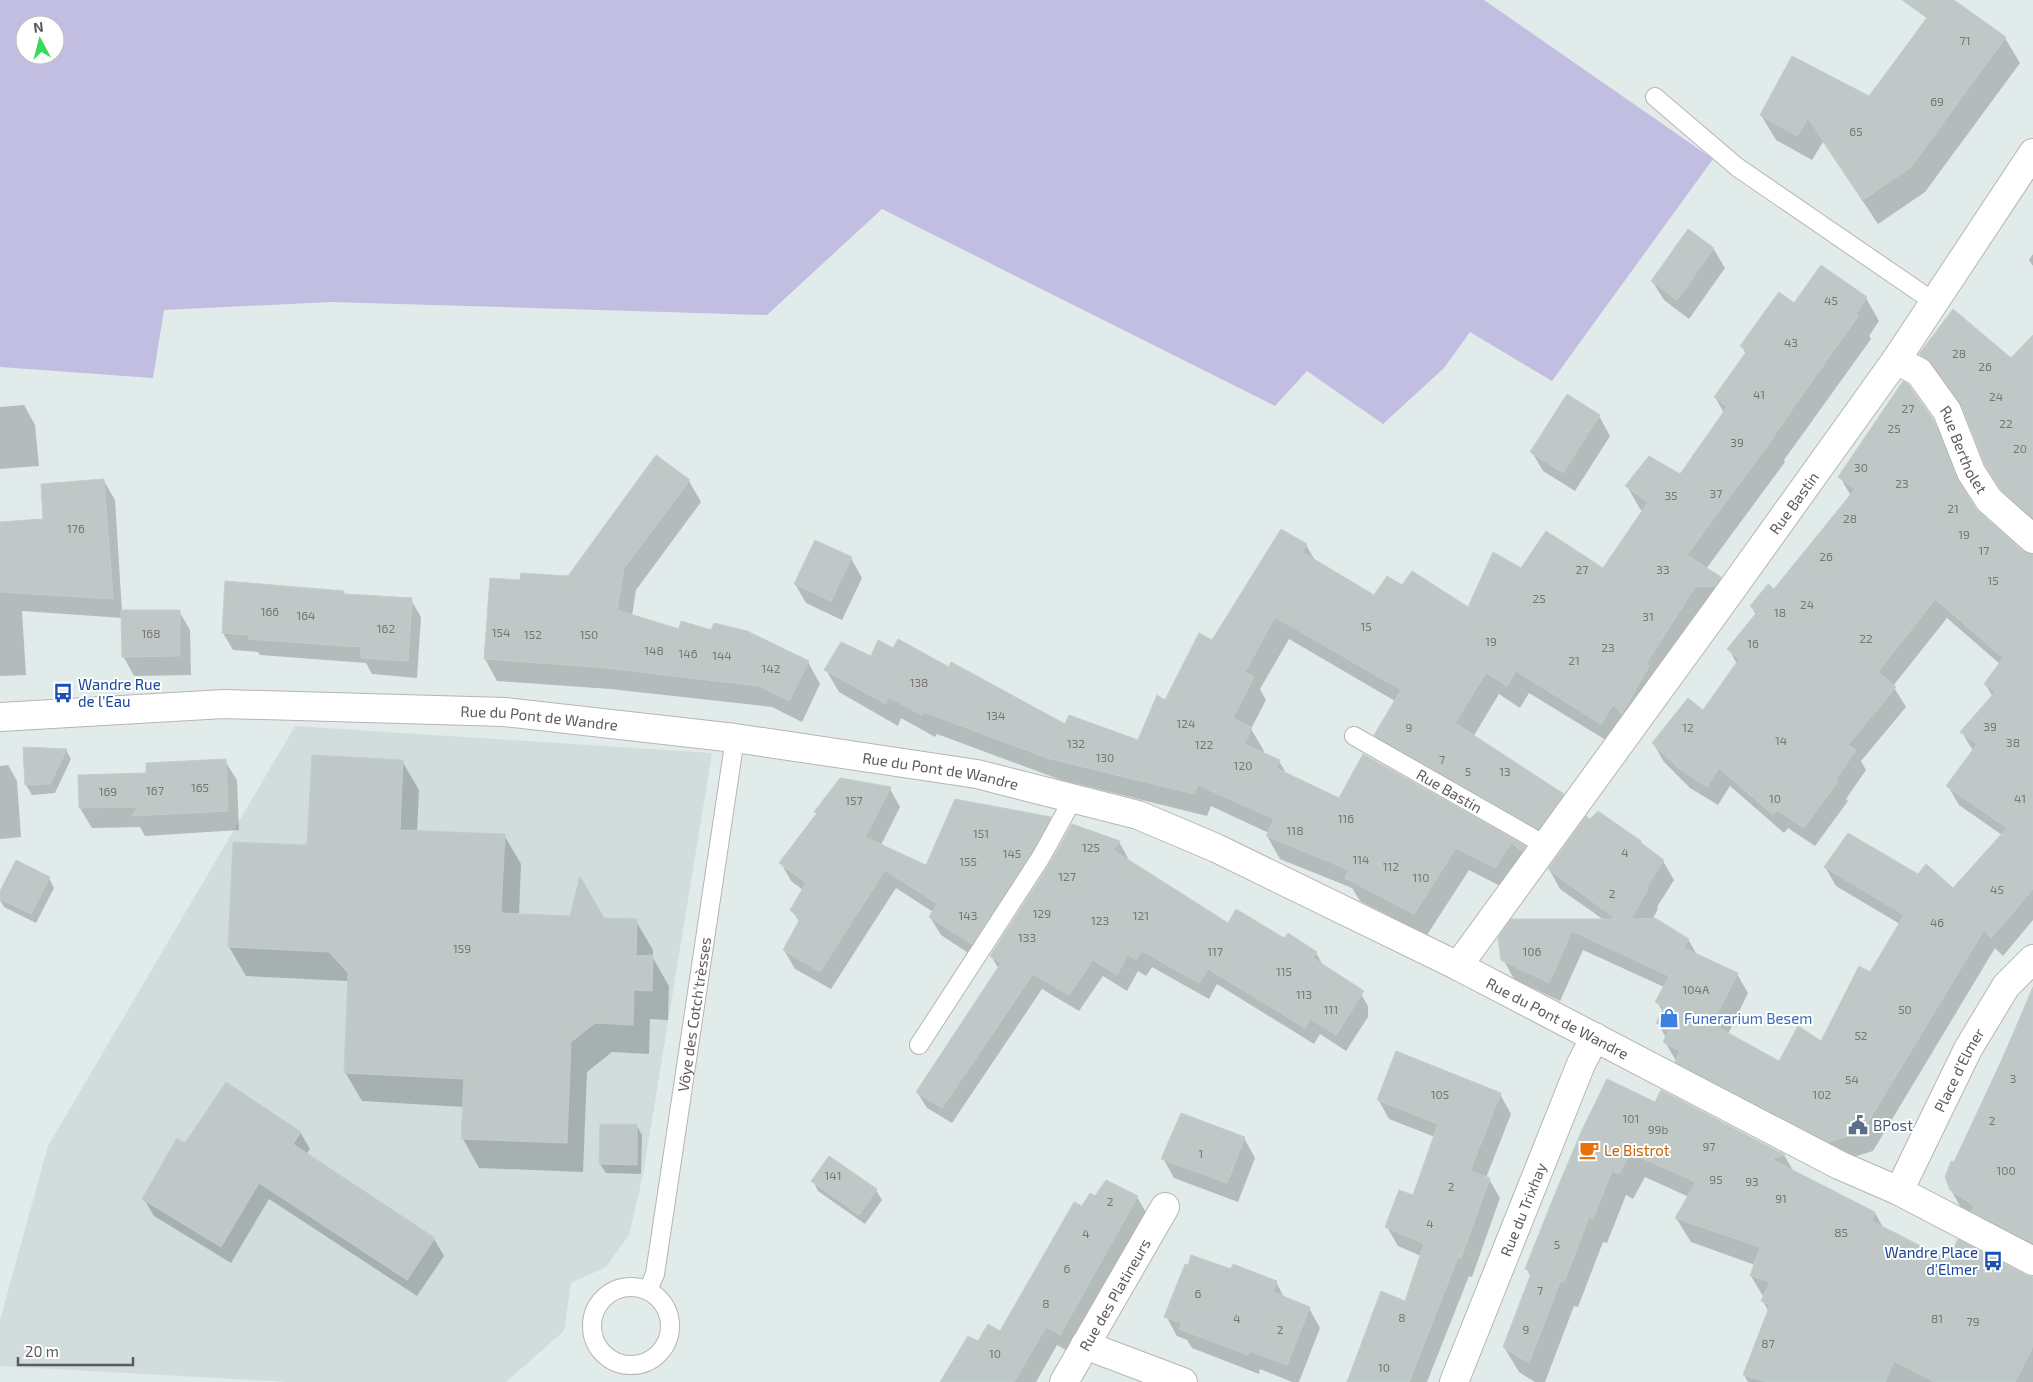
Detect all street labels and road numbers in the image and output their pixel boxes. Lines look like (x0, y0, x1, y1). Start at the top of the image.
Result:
street label: Rue Bertholet (1937, 402, 1991, 497)
street label: Rue Bastin (1765, 468, 1822, 538)
street label: Rue du Pont de Wandre (460, 702, 619, 734)
street label: Rue du Pont de Wandre (861, 748, 1020, 793)
street label: Rue Bastin (1414, 765, 1486, 816)
street label: Vôye des Cotch'trèsses (673, 936, 714, 1093)
street label: Rue du Pont de Wandre (1483, 973, 1632, 1063)
street label: Place d'Elmer (1930, 1025, 1988, 1115)
street label: Rue du Trixhay (1496, 1160, 1550, 1259)
street label: Rue des Platineurs (1075, 1235, 1154, 1354)

